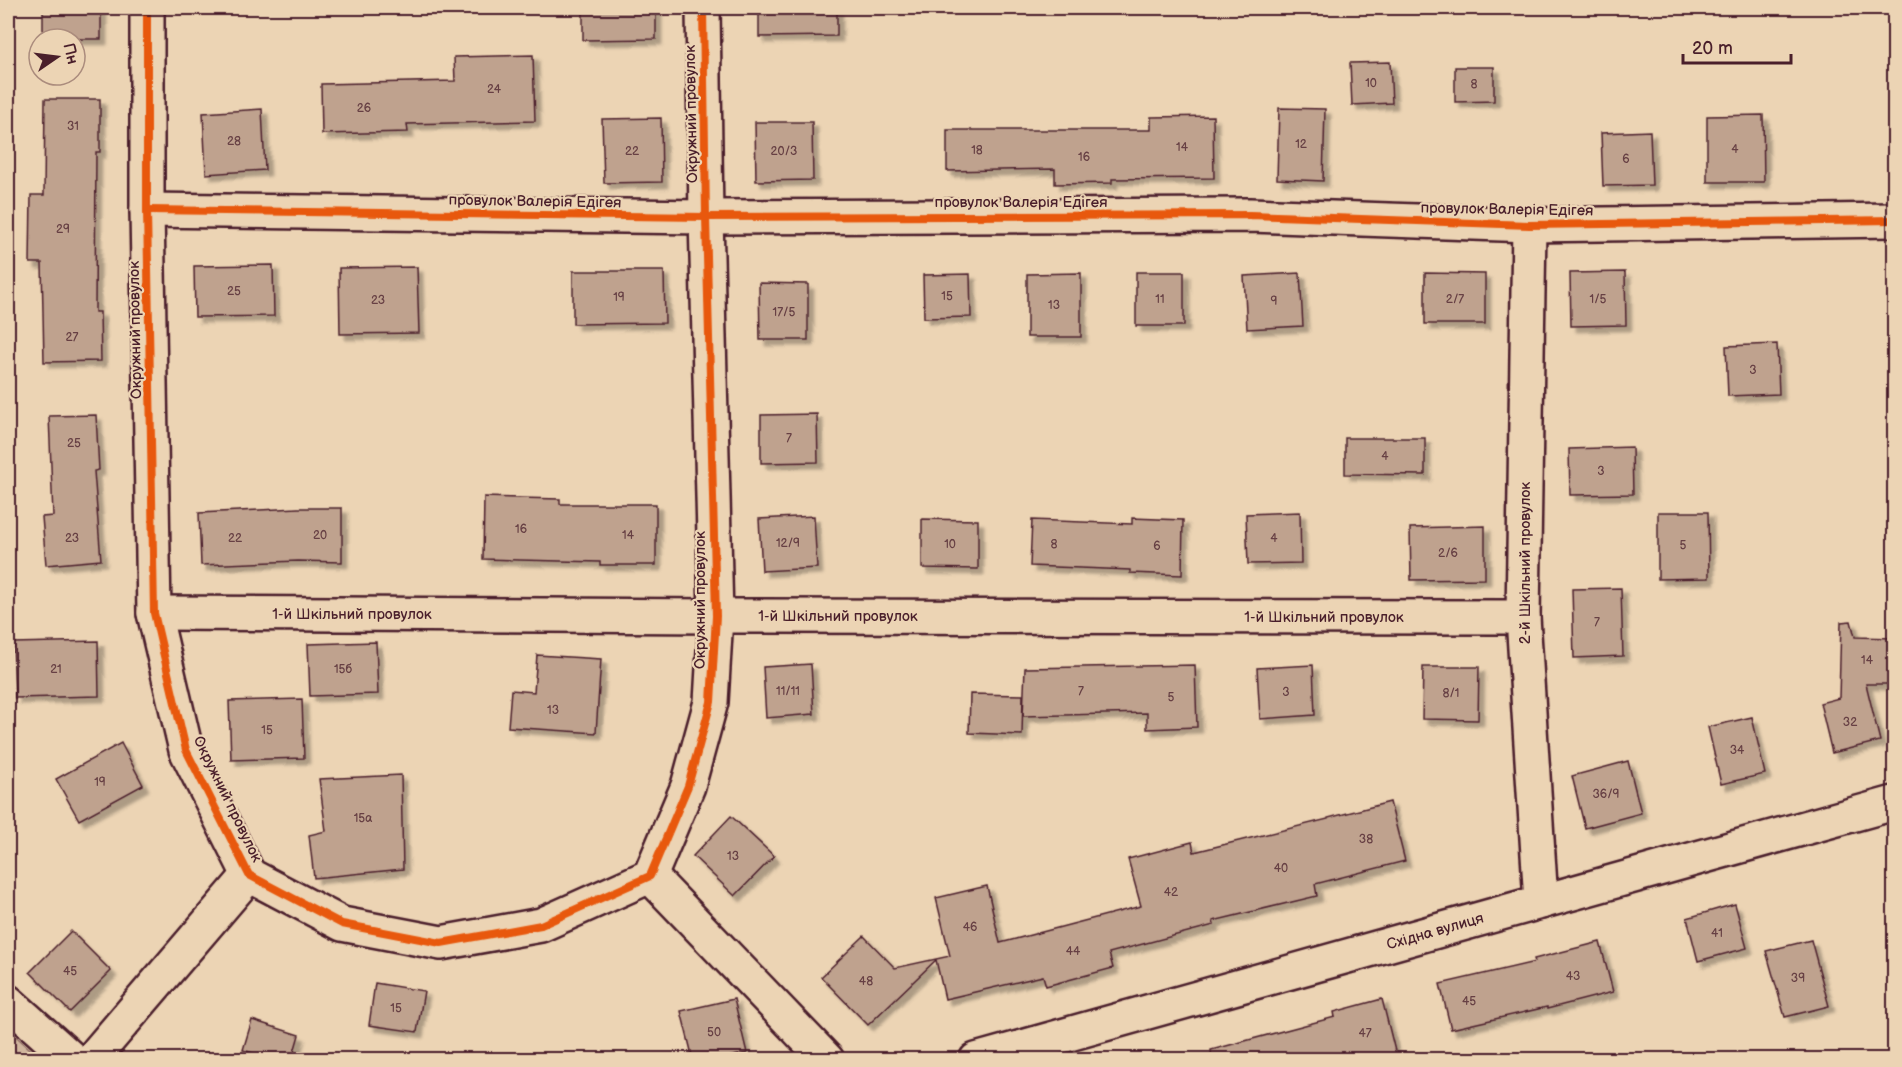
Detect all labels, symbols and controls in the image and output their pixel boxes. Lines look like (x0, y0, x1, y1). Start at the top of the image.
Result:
north arrow (27, 27, 87, 87)
scale bar (1683, 27, 1791, 65)
text: 20 m (1692, 38, 1733, 59)
text: Пн (58, 41, 82, 66)
street label: Окружний провулок (681, 45, 702, 183)
house number: 10 (1365, 76, 1377, 91)
house number: 8 (1471, 77, 1478, 92)
house number: 24 (487, 82, 502, 97)
house number: 26 (357, 101, 371, 116)
house number: 31 (67, 119, 79, 134)
house number: 28 (227, 134, 241, 149)
house number: 12 (1295, 137, 1307, 152)
house number: 14 (1176, 140, 1189, 155)
house number: 4 (1731, 142, 1739, 157)
house number: 18 (971, 143, 983, 158)
house number: 22 (625, 144, 639, 159)
house number: 20/3 (771, 144, 797, 159)
house number: 16 (1078, 150, 1090, 165)
house number: 6 (1622, 152, 1630, 167)
street label: провулок Валерія Едігея (448, 190, 622, 213)
street label: провулок Валерія Едігея (934, 193, 1108, 212)
street label: провулок Валерія Едігея (1420, 198, 1594, 221)
house number: 29 (56, 222, 70, 237)
street label: Окружний провулок (125, 261, 146, 399)
house number: 25 (227, 284, 241, 299)
house number: 15 (941, 289, 953, 304)
house number: 19 (613, 290, 625, 305)
house number: 11 (1155, 292, 1165, 307)
house number: 2/7 (1446, 292, 1464, 307)
house number: 1/5 (1590, 292, 1607, 307)
house number: 23 (371, 293, 385, 308)
house number: 9 (1271, 294, 1278, 309)
house number: 13 (1048, 298, 1060, 313)
house number: 17/5 (773, 305, 796, 320)
house number: 27 (66, 330, 79, 345)
house number: 3 (1749, 363, 1757, 378)
house number: 7 (786, 431, 792, 446)
house number: 25 (67, 436, 81, 451)
house number: 4 (1381, 449, 1389, 464)
house number: 3 (1597, 464, 1605, 479)
street label: 2-й Шкільний провулок (1516, 482, 1535, 644)
house number: 16 (515, 522, 527, 537)
house number: 20 (313, 528, 327, 543)
house number: 14 (622, 528, 635, 543)
house number: 23 (65, 531, 79, 546)
house number: 22 (228, 531, 242, 546)
street label: Окружний провулок (691, 531, 710, 669)
house number: 4 (1270, 531, 1278, 546)
house number: 12/9 (776, 536, 800, 551)
house number: 10 (944, 537, 956, 552)
house number: 8 (1051, 537, 1058, 552)
house number: 5 (1680, 538, 1687, 553)
house number: 6 (1153, 539, 1161, 554)
house number: 2/6 (1438, 546, 1458, 561)
street label: 1-й Шкільний провулок (272, 605, 432, 624)
street label: 1-й Шкільний провулок (758, 607, 918, 626)
street label: 1-й Шкільний провулок (1244, 608, 1404, 627)
house number: 7 (1594, 615, 1600, 630)
house number: 14 (1861, 653, 1874, 668)
house number: 21 (50, 662, 62, 677)
house number: 15б (334, 662, 352, 677)
house number: 11/11 (776, 684, 800, 699)
house number: 7 (1078, 684, 1084, 699)
house number: 3 (1282, 685, 1290, 700)
house number: 8/1 (1442, 686, 1460, 701)
house number: 5 (1168, 690, 1175, 705)
house number: 13 (547, 703, 559, 718)
house number: 32 (1843, 715, 1857, 730)
house number: 15 (261, 723, 273, 738)
street label: Окружний провулок (189, 733, 266, 865)
house number: 34 (1730, 743, 1745, 758)
house number: 19 (94, 775, 106, 790)
house number: 36/9 (1592, 787, 1620, 802)
house number: 15а (354, 811, 372, 826)
house number: 38 (1359, 832, 1373, 847)
house number: 13 (727, 849, 739, 864)
house number: 40 (1274, 861, 1288, 876)
house number: 42 (1164, 885, 1178, 900)
street label: Східна вулиця (1384, 909, 1486, 954)
house number: 46 (963, 920, 977, 935)
house number: 41 (1711, 926, 1723, 941)
house number: 44 (1066, 944, 1081, 959)
house number: 45 (63, 964, 77, 979)
house number: 43 (1566, 969, 1580, 984)
house number: 39 (1791, 971, 1805, 986)
house number: 48 (859, 974, 873, 989)
house number: 45 (1462, 994, 1476, 1009)
house number: 15 (390, 1001, 402, 1016)
house number: 50 (707, 1025, 721, 1040)
house number: 47 (1358, 1026, 1372, 1041)

